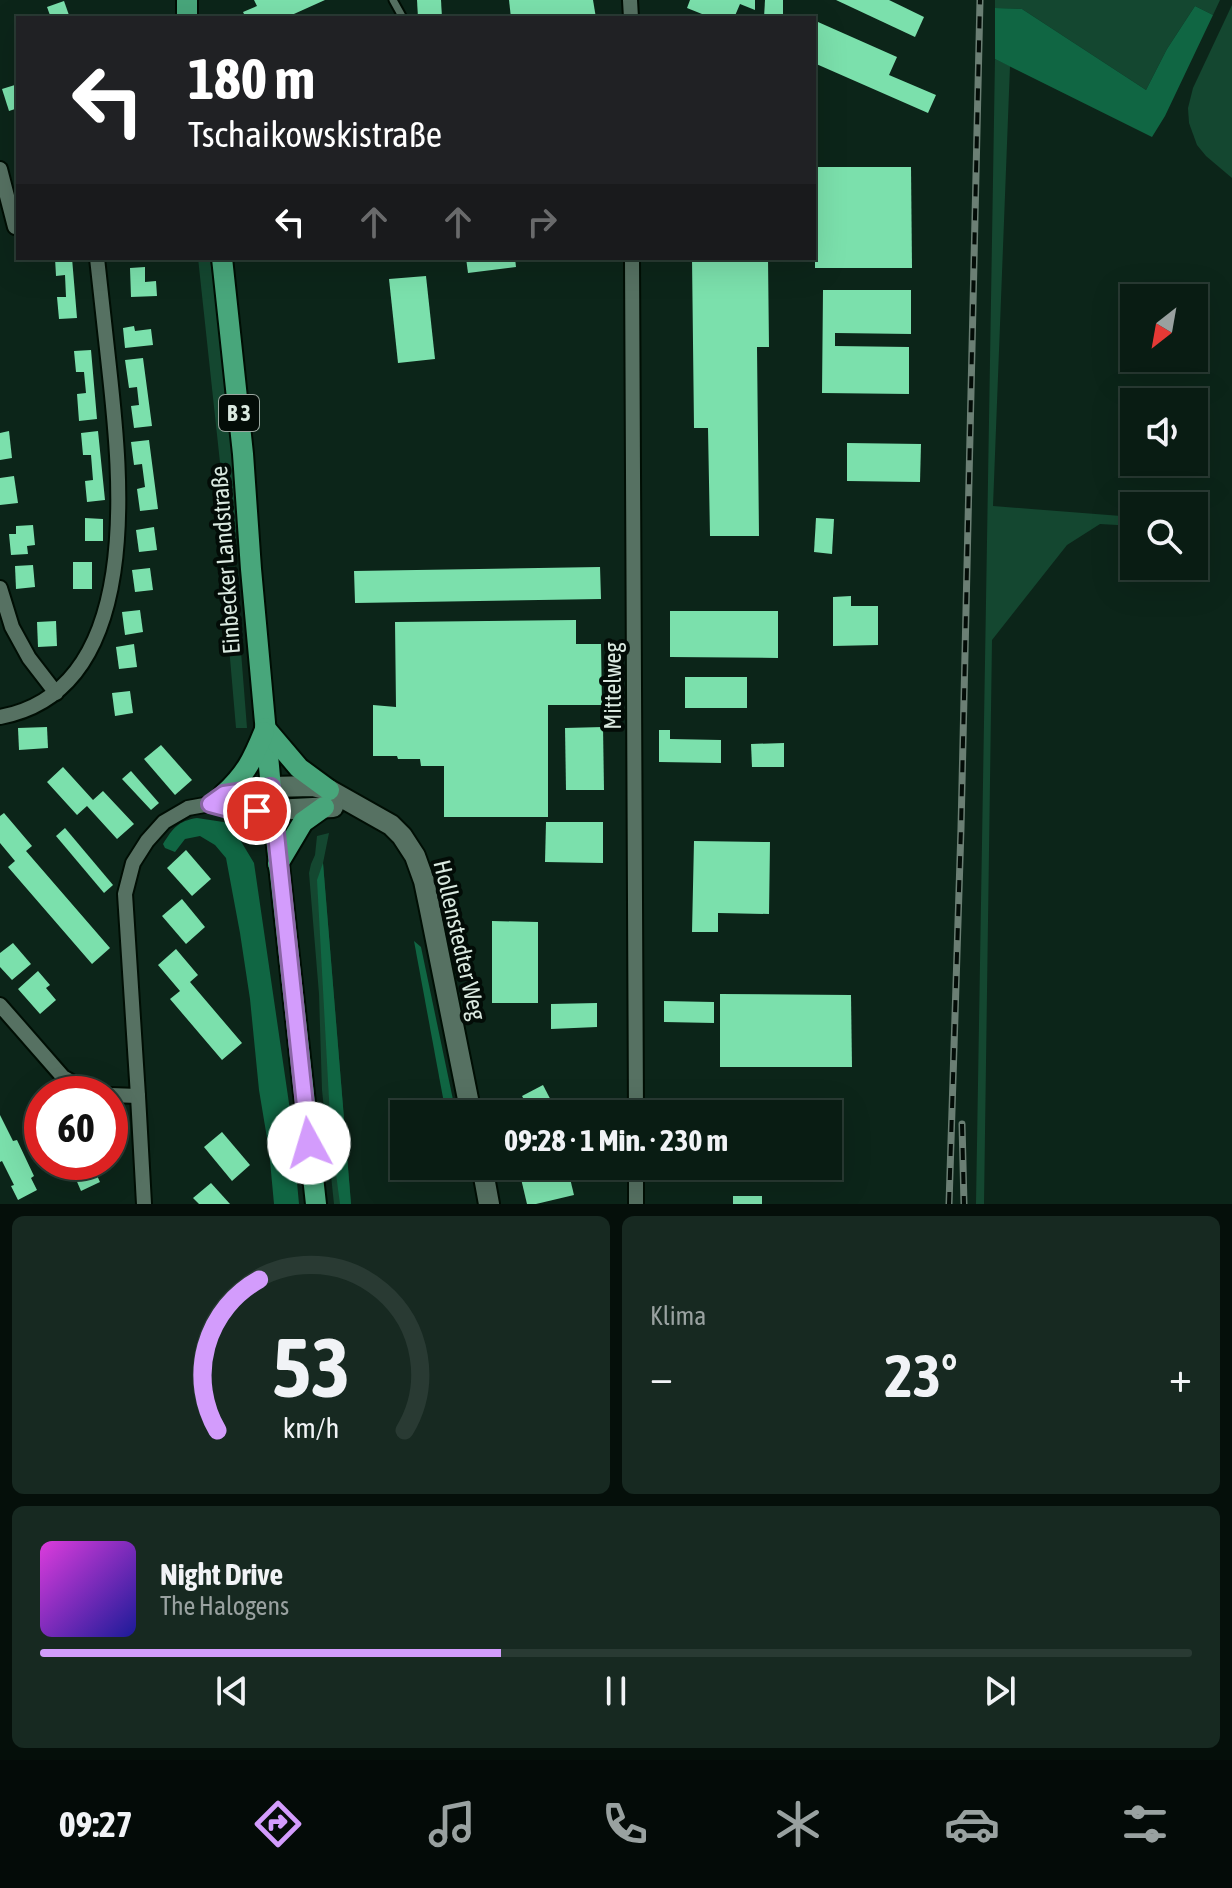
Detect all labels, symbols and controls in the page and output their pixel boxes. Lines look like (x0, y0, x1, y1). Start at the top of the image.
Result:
text: 180 m (188, 47, 315, 111)
icon: left (56, 48, 160, 152)
text: Tschaikowskistraße (188, 113, 442, 155)
icon: left (268, 200, 312, 244)
icon: ahead (352, 200, 396, 244)
icon: ahead (436, 200, 480, 244)
icon: right (520, 200, 564, 244)
north arrow (1120, 284, 1208, 372)
map controls (1120, 284, 1208, 580)
button: sound (1120, 388, 1208, 476)
road number: B 3 (219, 395, 259, 431)
street label: Einbecker Landstraße (205, 465, 245, 655)
button: search (1120, 492, 1208, 580)
street label: Mittelweg (599, 642, 626, 730)
pin (223, 777, 291, 845)
icon: arrive (235, 789, 279, 833)
street label: Hollenstedter Weg (428, 857, 492, 1023)
speed limit sign: 60 (24, 1076, 128, 1180)
position arrow (267, 1101, 351, 1185)
text: 09:28 · 1 Min. · 230 m (504, 1123, 728, 1157)
text: Klima (650, 1301, 706, 1331)
text: 53 (272, 1319, 350, 1415)
text: 23° (885, 1341, 957, 1410)
text: − (650, 1351, 673, 1401)
text: + (1169, 1351, 1192, 1401)
text: km/h (283, 1411, 339, 1444)
text: Night Drive (160, 1557, 283, 1591)
text: The Halogens (160, 1591, 289, 1621)
icon: previous (210, 1669, 254, 1713)
icon: pause (594, 1669, 638, 1713)
icon: next (978, 1669, 1022, 1713)
icon: directions (250, 1796, 306, 1852)
icon: music (424, 1796, 480, 1852)
icon: phone (597, 1796, 653, 1852)
icon: climate (770, 1796, 826, 1852)
icon: car (944, 1796, 1000, 1852)
icon: filters (1117, 1796, 1173, 1852)
text: 09:27 (59, 1803, 133, 1845)

